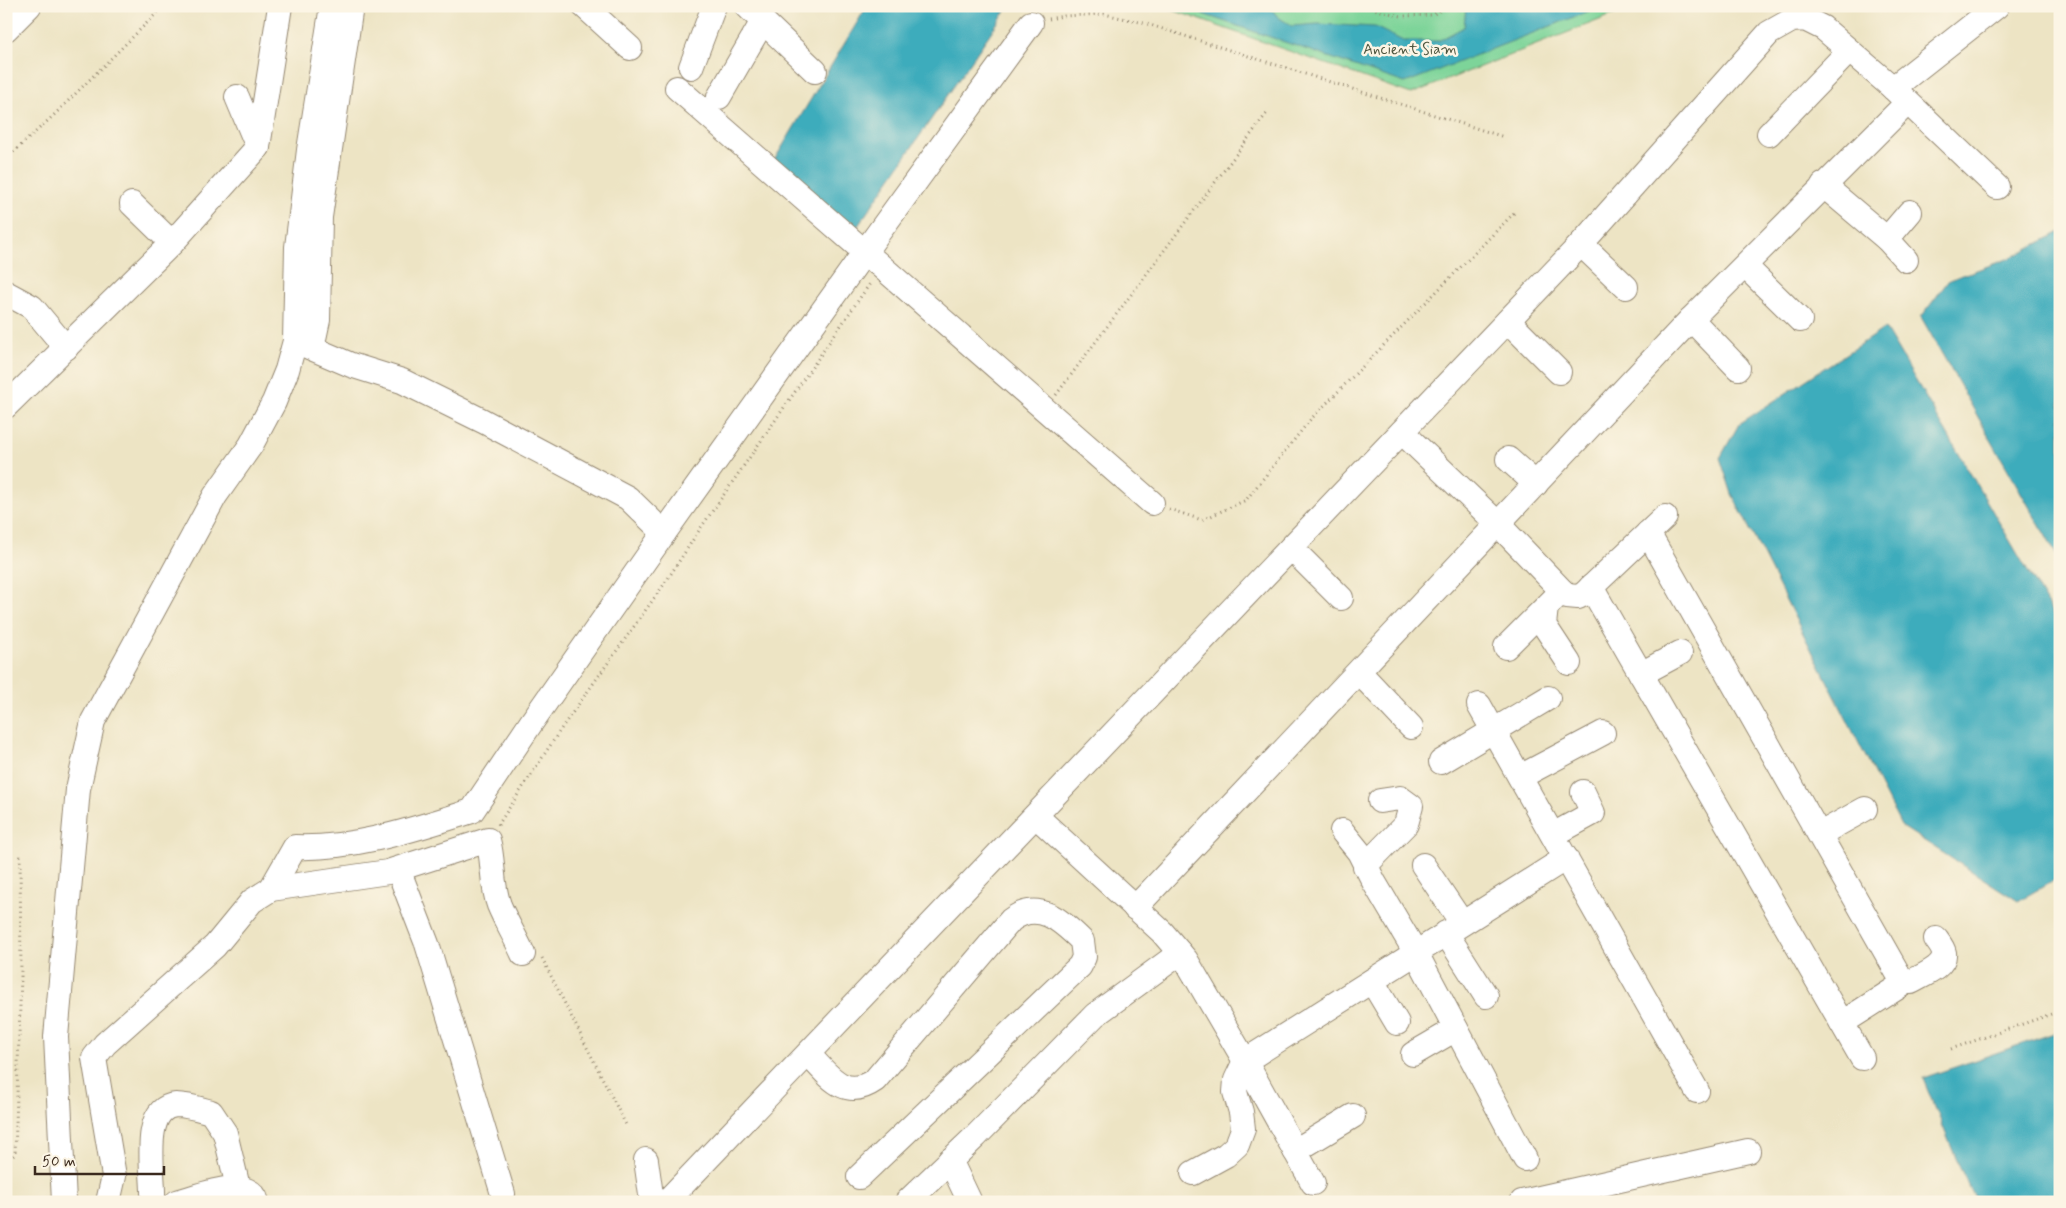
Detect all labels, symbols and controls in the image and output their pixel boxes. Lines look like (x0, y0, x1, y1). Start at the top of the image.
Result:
park label: Ancient Siam (1363, 40, 1457, 60)
scale bar (35, 1143, 164, 1175)
text: 50 m (42, 1152, 76, 1172)

